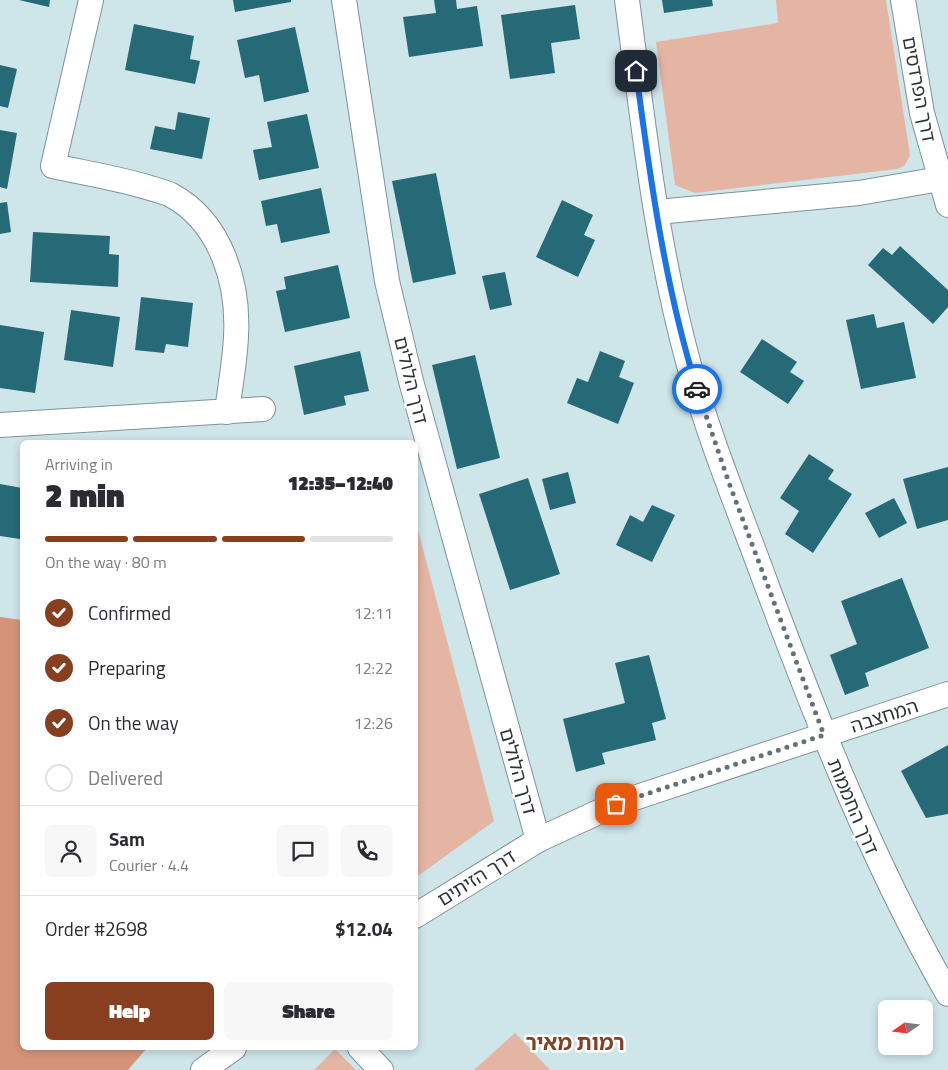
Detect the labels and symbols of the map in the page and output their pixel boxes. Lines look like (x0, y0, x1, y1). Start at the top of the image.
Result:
street label: דרך הפרדסים (896, 34, 944, 144)
pin (615, 50, 657, 92)
street label: דרך הלולים (387, 333, 437, 427)
courier (672, 364, 722, 414)
street label: המחצבה (846, 690, 922, 740)
street label: דרך הלולים (493, 724, 545, 818)
street label: דרך החממות (821, 754, 887, 858)
pin (595, 783, 637, 825)
street label: דרך הזיתים (431, 841, 521, 913)
north arrow (878, 1000, 932, 1055)
district label: רמות מאיר (525, 1026, 625, 1058)

